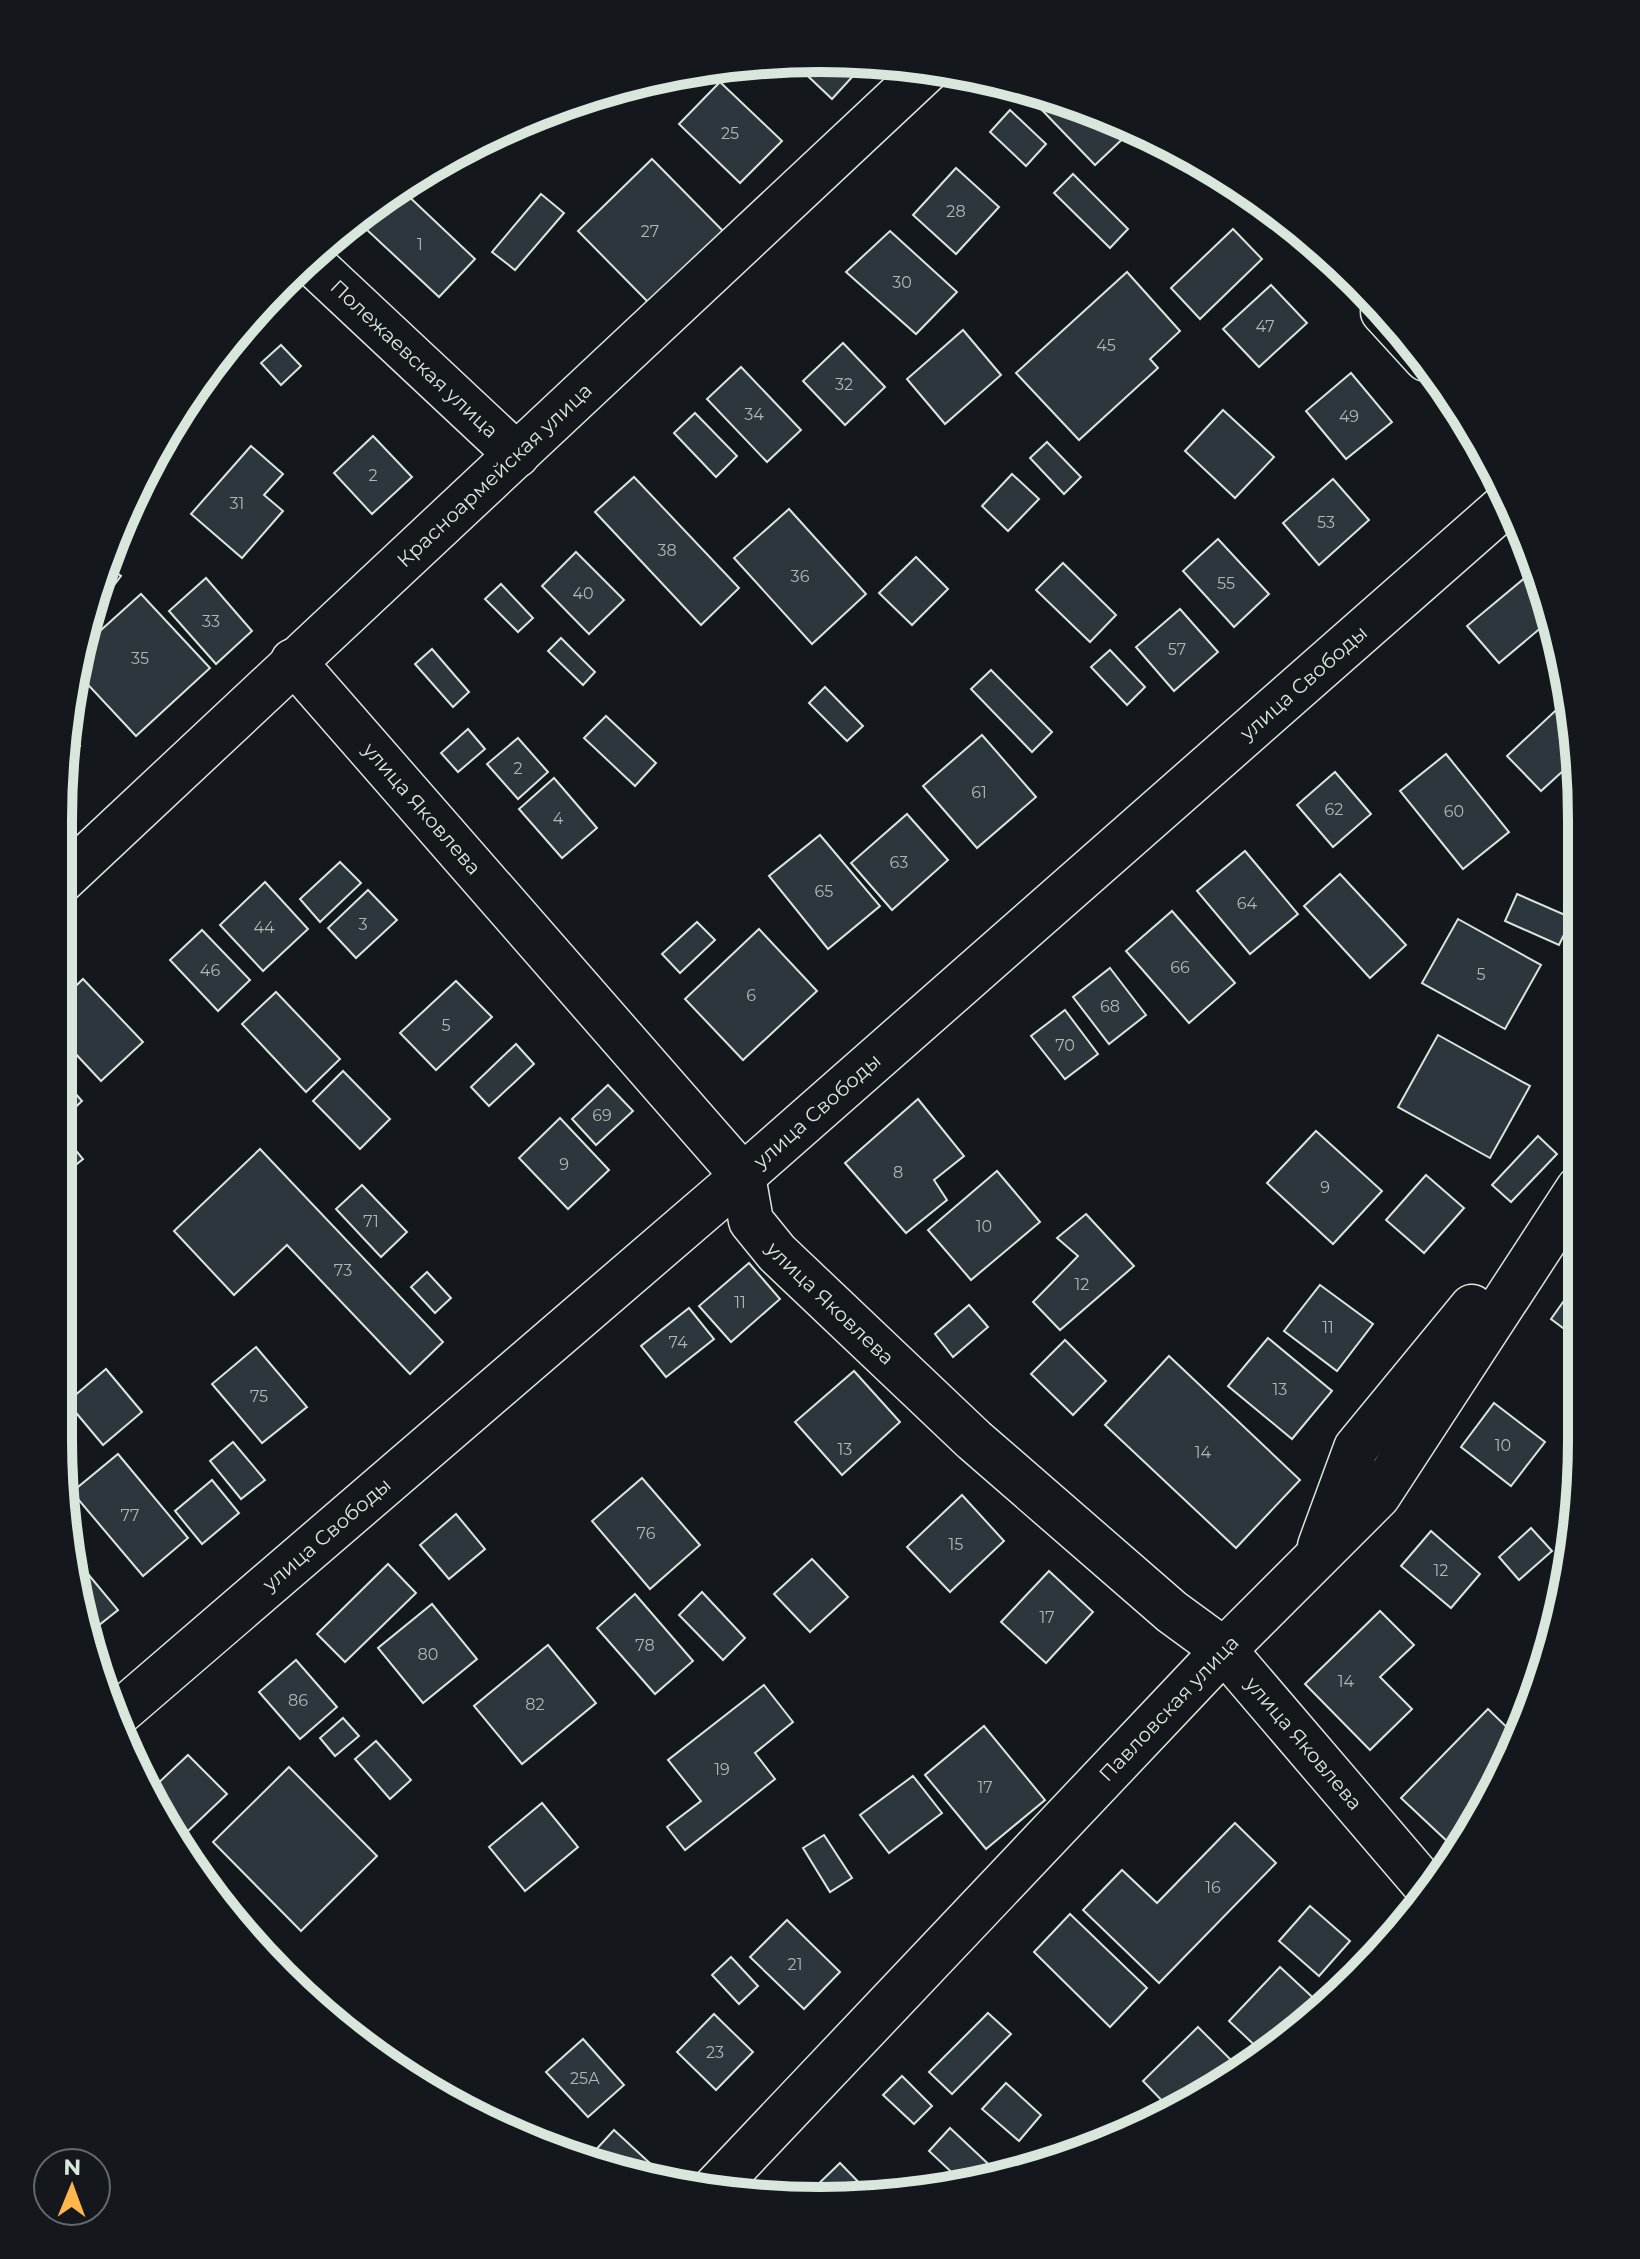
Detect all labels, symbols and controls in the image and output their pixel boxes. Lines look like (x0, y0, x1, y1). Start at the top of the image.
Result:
house number: 25 (721, 124, 739, 143)
house number: 28 (946, 202, 966, 221)
house number: 27 (641, 222, 659, 241)
house number: 1 (417, 235, 423, 254)
house number: 30 (892, 273, 912, 292)
street label: Полежаевская улица (325, 275, 503, 443)
house number: 47 (1255, 317, 1275, 336)
house number: 45 (1096, 336, 1116, 355)
house number: 32 (835, 375, 853, 394)
street label: Красноармейская улица (392, 378, 597, 572)
house number: 34 (744, 405, 764, 424)
house number: 49 (1339, 407, 1359, 426)
house number: 2 (368, 466, 378, 485)
house number: 31 (230, 494, 244, 513)
house number: 53 (1317, 513, 1335, 532)
house number: 38 (657, 541, 677, 560)
house number: 36 (791, 567, 810, 586)
house number: 55 (1217, 574, 1235, 593)
house number: 40 (572, 584, 594, 603)
house number: 33 (202, 612, 220, 631)
street label: улица Свободы (1234, 620, 1372, 746)
house number: 57 (1168, 640, 1186, 659)
house number: 35 (131, 649, 149, 668)
street label: улица Яковлева (357, 737, 486, 880)
house number: 2 (513, 759, 523, 778)
house number: 61 (971, 783, 987, 802)
house number: 62 (1325, 800, 1343, 819)
house number: 60 (1444, 802, 1464, 821)
house number: 4 (553, 809, 564, 828)
house number: 63 (890, 853, 908, 872)
house number: 65 (815, 882, 833, 901)
house number: 64 (1237, 894, 1258, 913)
house number: 3 (358, 915, 368, 934)
house number: 44 (253, 918, 275, 937)
house number: 66 (1170, 958, 1190, 977)
house number: 46 (200, 961, 220, 980)
house number: 5 (1476, 965, 1486, 984)
house number: 6 (746, 986, 756, 1005)
house number: 68 (1100, 997, 1120, 1016)
house number: 5 (441, 1016, 451, 1035)
house number: 70 (1055, 1036, 1075, 1055)
street label: улица Свободы (748, 1048, 886, 1174)
house number: 69 (592, 1106, 612, 1125)
house number: 9 (559, 1155, 569, 1174)
house number: 8 (893, 1163, 903, 1182)
house number: 9 (1320, 1178, 1330, 1197)
house number: 71 (363, 1212, 379, 1231)
house number: 10 (976, 1217, 992, 1236)
street label: улица Яковлева (760, 1236, 899, 1370)
house number: 73 (334, 1261, 352, 1280)
house number: 12 (1075, 1275, 1089, 1294)
house number: 11 (734, 1293, 746, 1312)
house number: 11 (1322, 1318, 1334, 1337)
house number: 74 (669, 1333, 688, 1352)
house number: 13 (1273, 1380, 1287, 1399)
house number: 75 (250, 1387, 268, 1406)
house number: 10 (1495, 1436, 1511, 1455)
house number: 13 (838, 1440, 852, 1459)
house number: 14 (1195, 1443, 1212, 1462)
street label: улица Свободы (257, 1472, 396, 1597)
house number: 77 (121, 1506, 139, 1525)
house number: 76 (637, 1524, 656, 1543)
house number: 15 (949, 1535, 963, 1554)
house number: 12 (1434, 1561, 1448, 1580)
house number: 17 (1039, 1608, 1055, 1627)
street label: Павловская улица (1094, 1630, 1244, 1786)
house number: 78 (635, 1636, 655, 1655)
house number: 80 (418, 1645, 438, 1664)
street label: улица Яковлева (1240, 1671, 1367, 1815)
house number: 14 (1338, 1672, 1355, 1691)
house number: 86 (288, 1691, 308, 1710)
house number: 82 (525, 1695, 545, 1714)
house number: 19 (714, 1760, 730, 1779)
house number: 17 (977, 1778, 993, 1797)
house number: 16 (1205, 1878, 1221, 1897)
house number: 21 (788, 1955, 802, 1974)
house number: 23 (706, 2043, 724, 2062)
house number: 25А (570, 2069, 600, 2088)
north arrow (32, 2147, 112, 2227)
text: N (63, 2154, 81, 2181)

